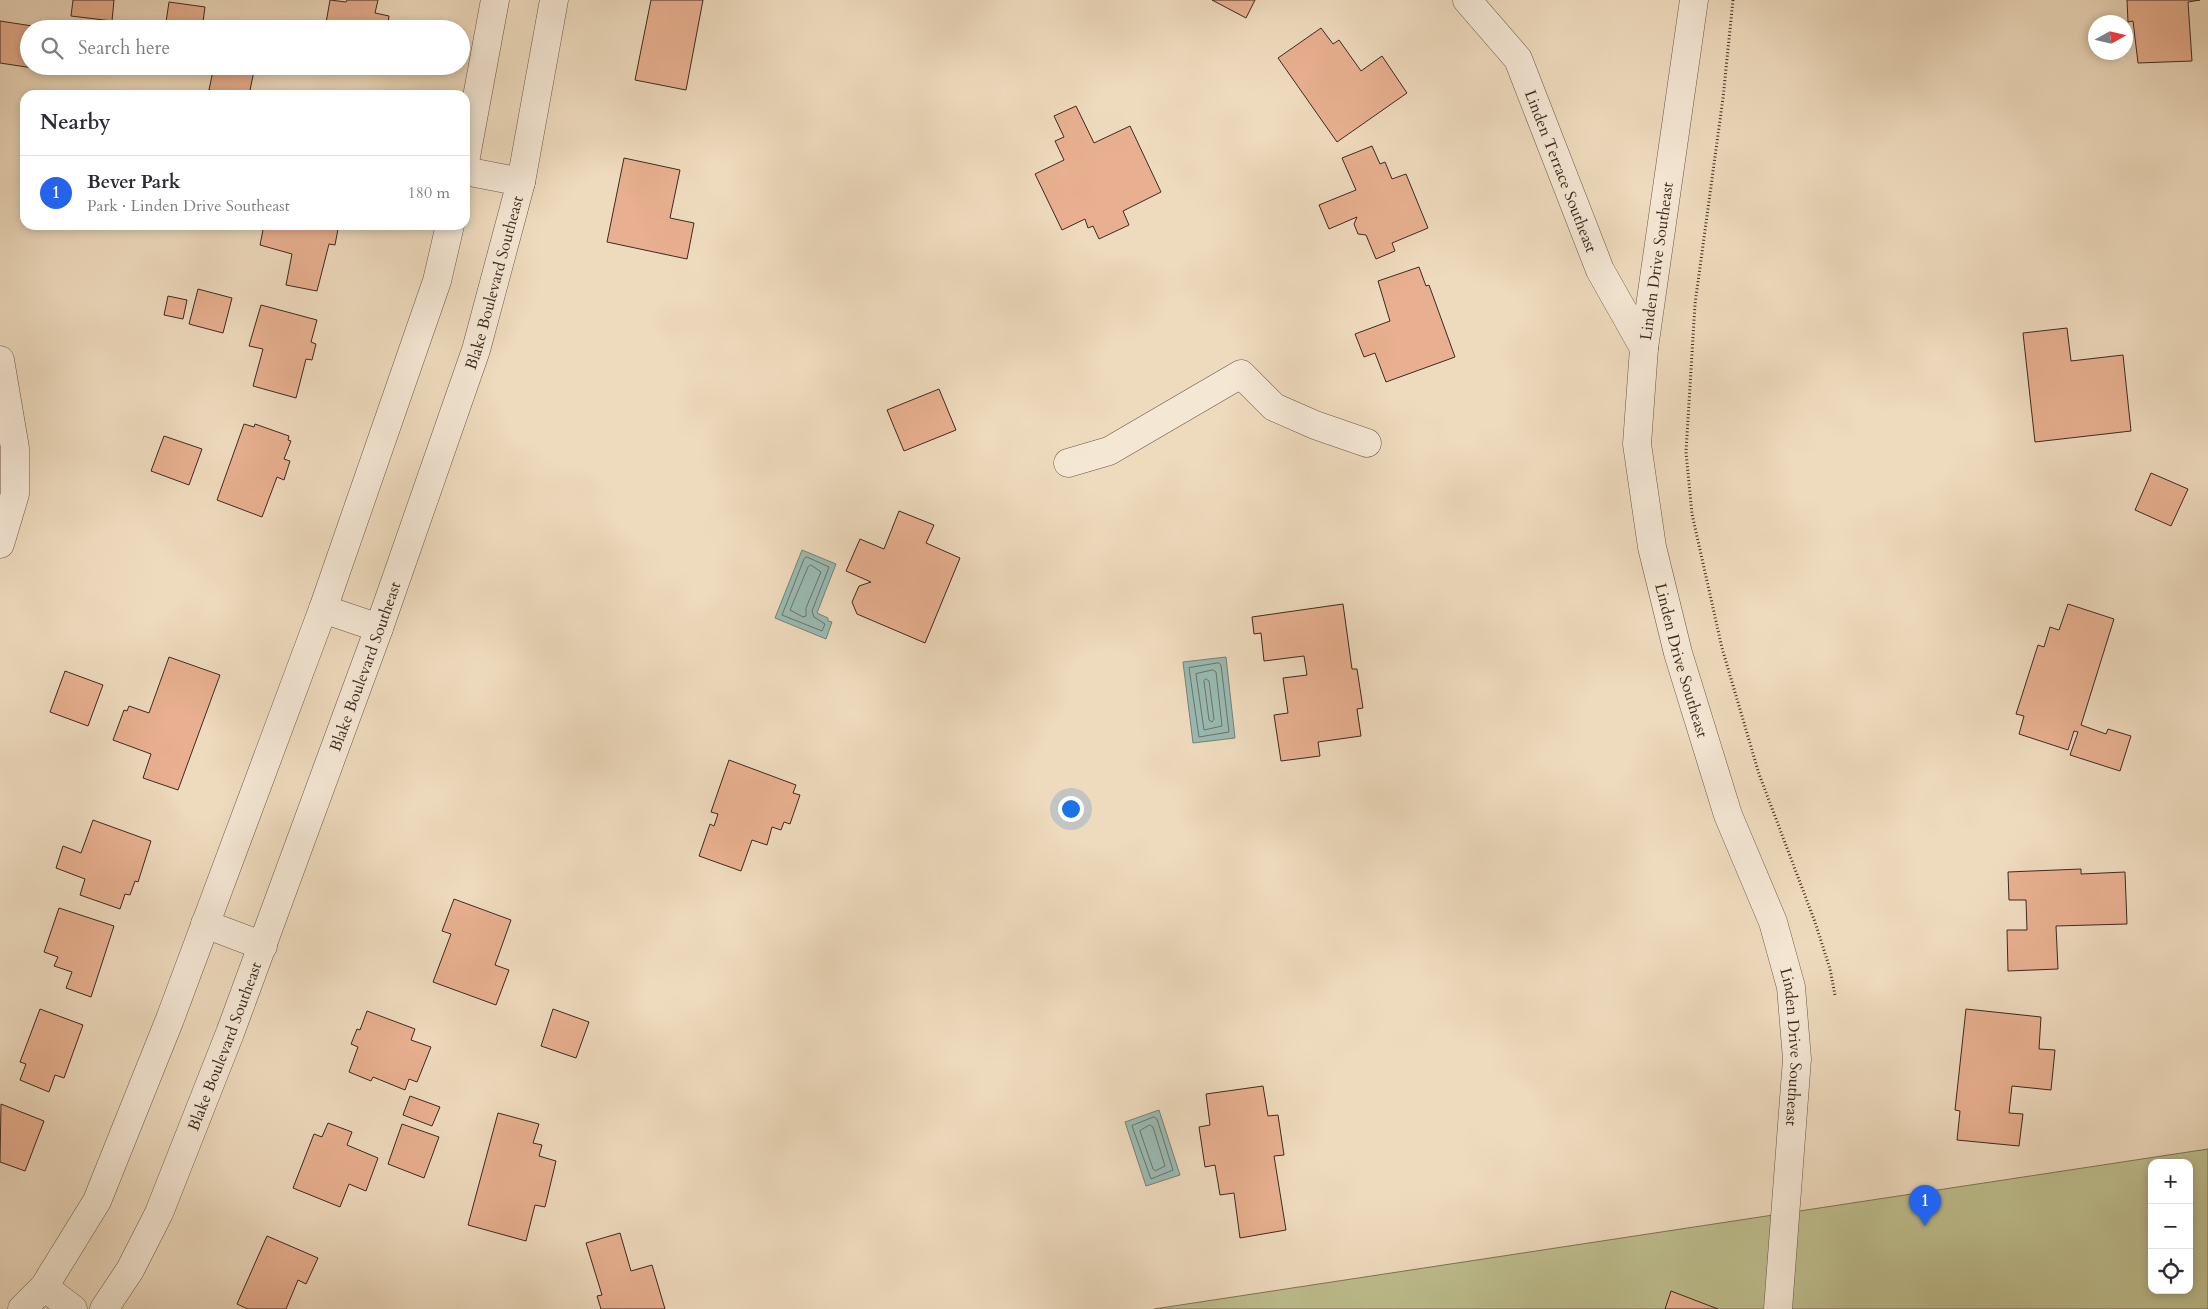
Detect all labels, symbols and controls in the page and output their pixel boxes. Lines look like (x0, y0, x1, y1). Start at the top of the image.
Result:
north arrow (2088, 15, 2133, 60)
search box (20, 20, 470, 75)
icon: search (38, 34, 66, 62)
text: Search here (78, 35, 170, 61)
street label: Linden Terrace Southeast (1519, 87, 1602, 256)
text: Nearby (40, 108, 111, 137)
text: Bever Park (87, 169, 181, 195)
street label: Linden Drive Southeast (1635, 181, 1679, 342)
text: 1 (52, 182, 60, 204)
text: 180 m (408, 182, 450, 204)
street label: Blake Boulevard Southeast (460, 194, 529, 373)
text: Park · Linden Drive Southeast (87, 195, 290, 217)
street label: Blake Boulevard Southeast (325, 579, 406, 755)
street label: Linden Drive Southeast (1649, 581, 1713, 740)
your location (1058, 796, 1084, 822)
street label: Blake Boulevard Southeast (183, 959, 267, 1134)
street label: Linden Drive Southeast (1774, 965, 1807, 1127)
map controls (2148, 1159, 2193, 1294)
button: + (2148, 1159, 2193, 1204)
pin: 1 (1909, 1185, 1941, 1226)
button: − (2148, 1204, 2193, 1249)
button: locate (2148, 1249, 2193, 1294)

